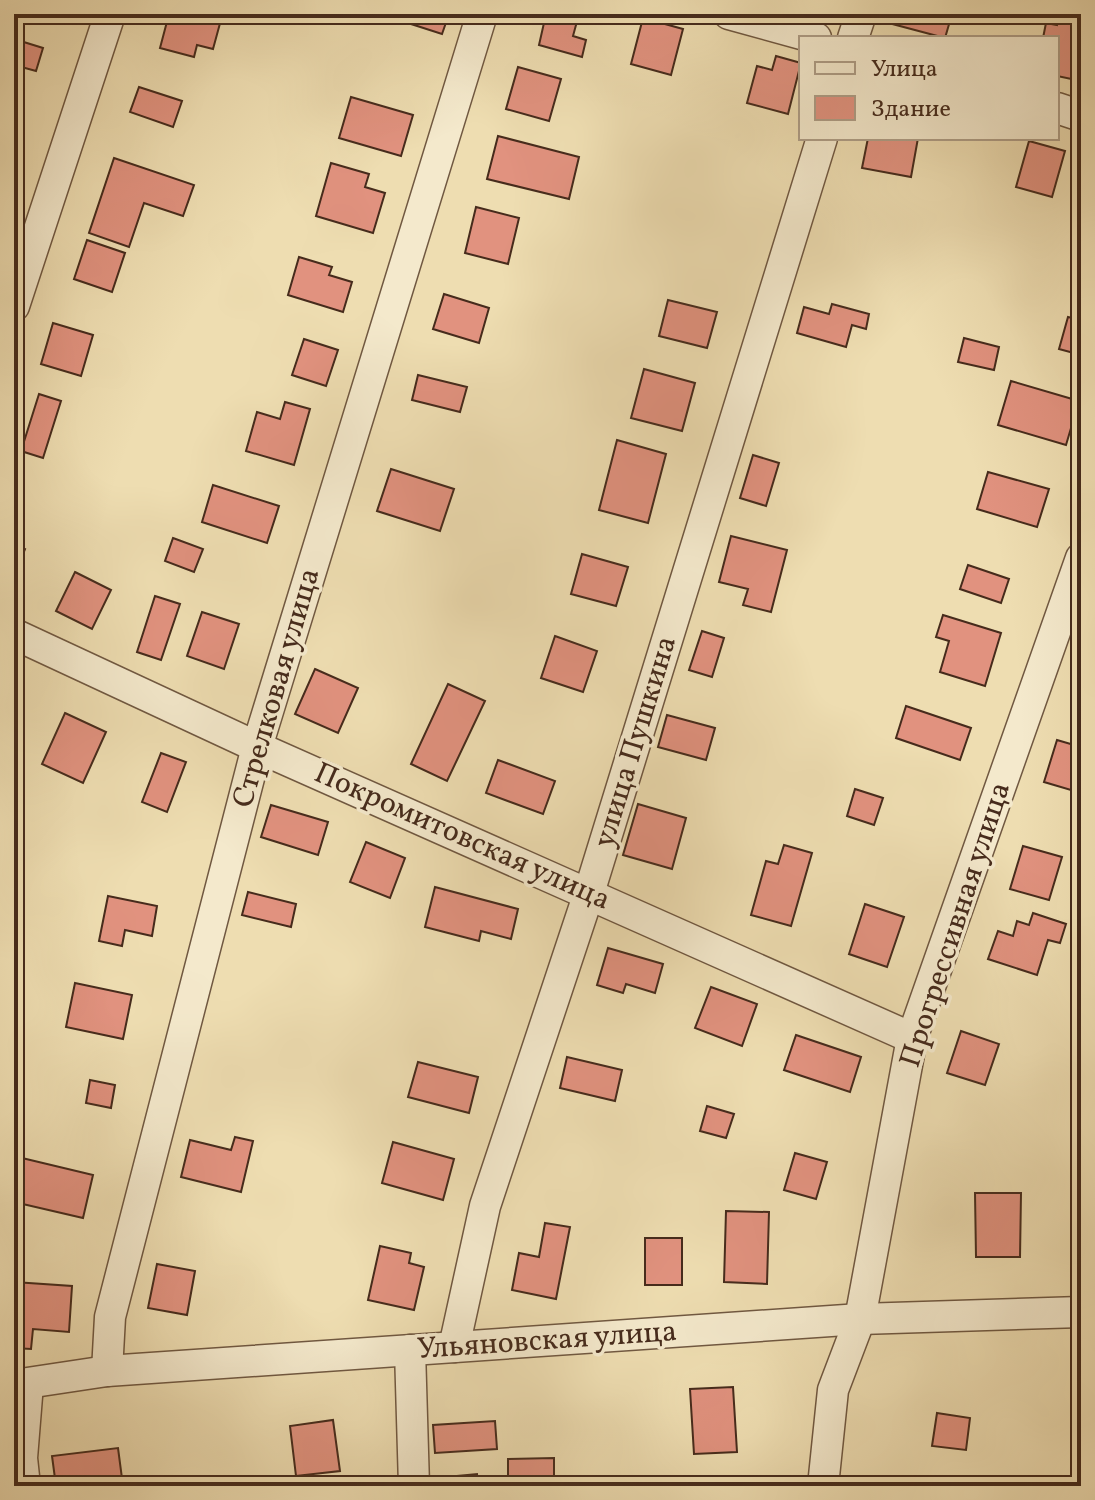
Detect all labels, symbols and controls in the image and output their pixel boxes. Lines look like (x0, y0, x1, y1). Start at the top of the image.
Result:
legend (799, 36, 1059, 140)
text: Улица (871, 53, 938, 87)
text: Здание (871, 93, 951, 127)
street label: Стрелковая улица (223, 563, 331, 813)
street label: улица Пушкина (584, 631, 688, 853)
street label: Покромитовская улица (307, 753, 617, 921)
street label: Прогрессивная улица (890, 777, 1022, 1073)
street label: Ульяновская улица (416, 1311, 678, 1371)

